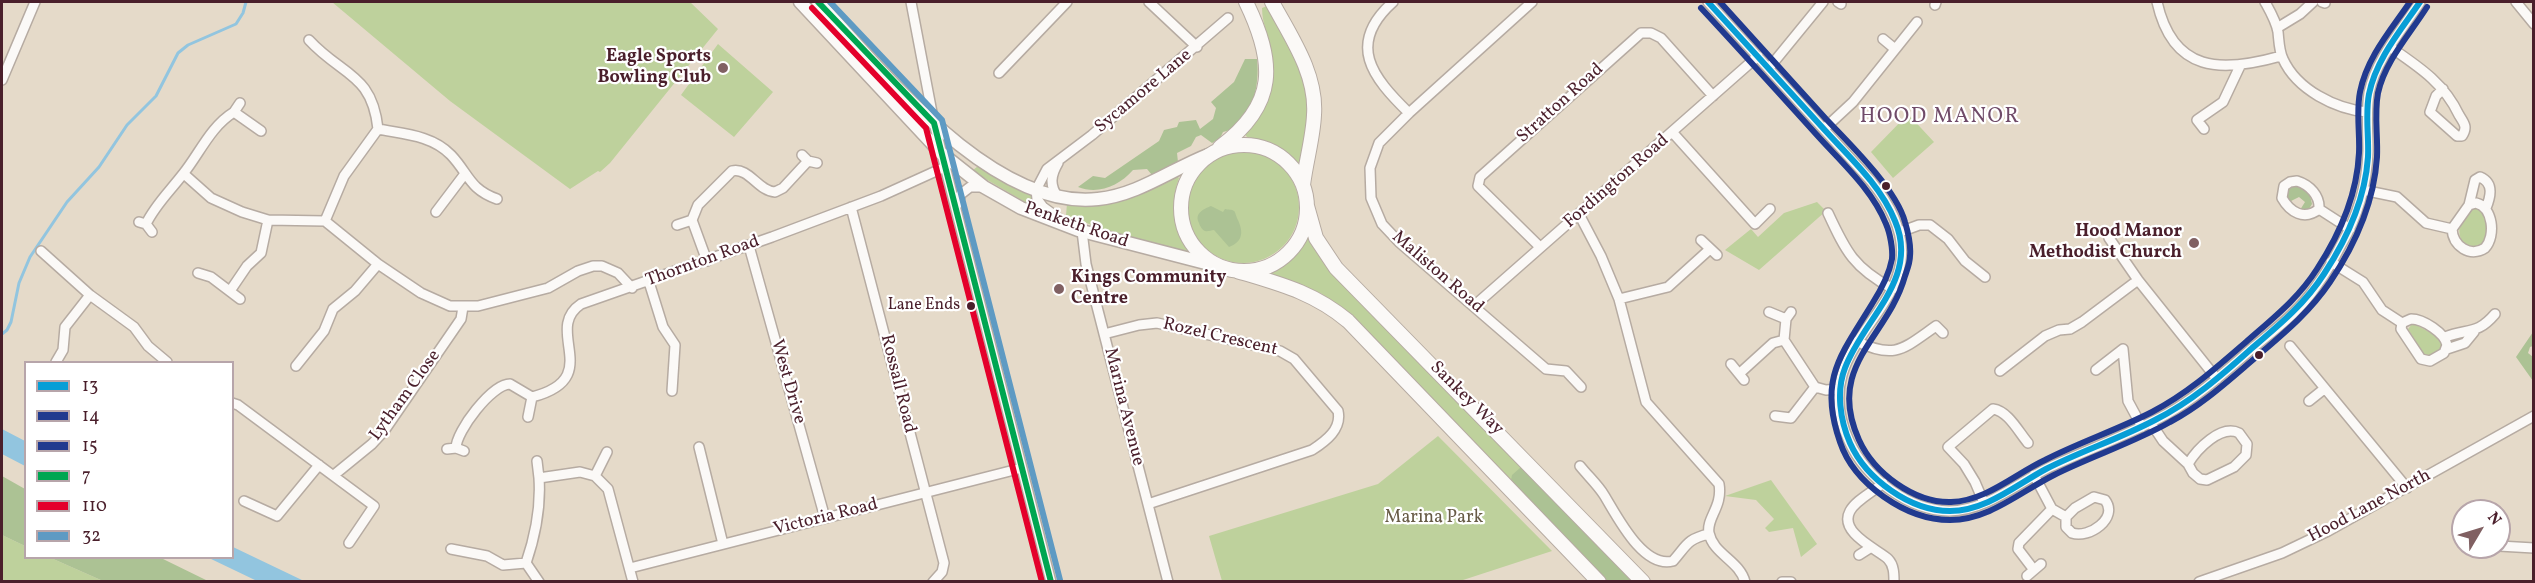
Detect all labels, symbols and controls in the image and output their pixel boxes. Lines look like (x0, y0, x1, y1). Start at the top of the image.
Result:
street label: Sycamore Lane (1091, 45, 1197, 139)
place label: Eagle Sports Bowling Club (597, 47, 711, 90)
street label: Stratton Road (1513, 59, 1609, 149)
marker: Eagle Sports Bowling Club (716, 61, 730, 75)
district label: HOOD MANOR (1860, 105, 2020, 131)
street label: Fordington Road (1560, 130, 1674, 234)
unlabelled marker (1880, 180, 1892, 192)
street label: Penketh Road (1021, 198, 1131, 254)
place label: Hood Manor Methodist Church (2029, 222, 2182, 264)
street label: Maliston Road (1387, 227, 1487, 319)
street label: Thornton Road (643, 231, 763, 293)
marker: Hood Manor Methodist Church (2187, 236, 2201, 250)
place label: Kings Community Centre (1071, 268, 1226, 310)
marker: Kings Community Centre (1052, 282, 1066, 296)
place label: Lane Ends (888, 296, 960, 316)
marker: Lane Ends (965, 300, 977, 312)
street label: Rozel Crescent (1160, 314, 1280, 362)
street label: Rossall Road (874, 332, 920, 436)
street label: West Drive (765, 337, 809, 427)
street label: Lytham Close (366, 346, 446, 446)
street label: Marina Avenue (1098, 346, 1148, 468)
unlabelled marker (2253, 349, 2265, 361)
street label: Sankey Way (1424, 357, 1508, 441)
legend (24, 361, 234, 559)
text: 13 (82, 374, 98, 399)
text: 14 (82, 404, 100, 429)
text: 15 (82, 434, 98, 459)
text: 7 (82, 464, 91, 489)
street label: Hood Lane North (2305, 466, 2435, 548)
text: 110 (82, 494, 107, 519)
street label: Victoria Road (772, 495, 880, 541)
north arrow (2451, 499, 2511, 559)
park label: Marina Park (1385, 508, 1483, 530)
text: N (2481, 508, 2506, 531)
text: 32 (82, 524, 101, 549)

